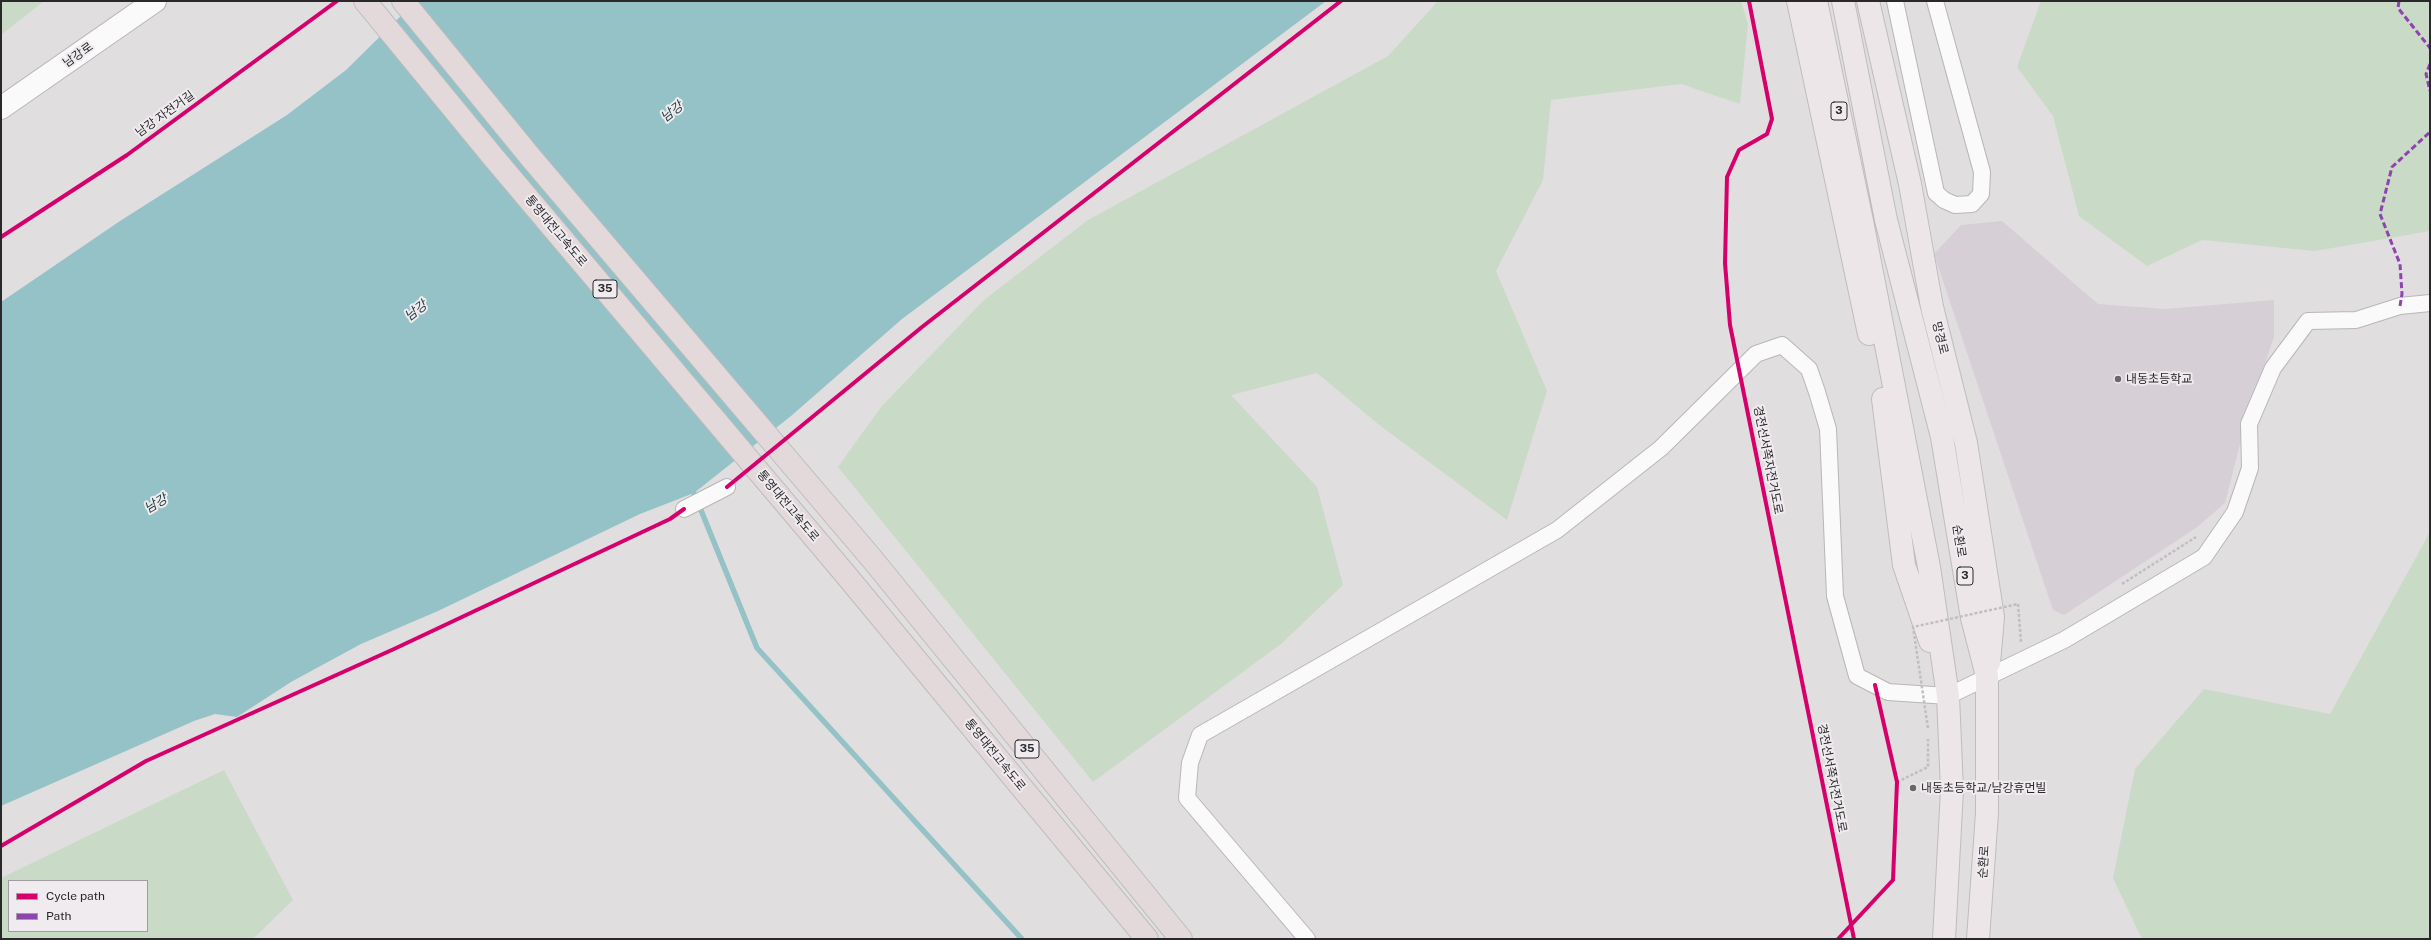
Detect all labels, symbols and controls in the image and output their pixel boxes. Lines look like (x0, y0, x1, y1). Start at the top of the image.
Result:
street label: 남강로 (60, 40, 96, 70)
street label: 남강 자전거길 (133, 88, 197, 140)
water label: 남강 (658, 98, 686, 126)
road number: 3 (1831, 102, 1847, 120)
street label: 통영대전고속도로 (522, 193, 590, 269)
road number: 35 (593, 280, 617, 298)
water label: 남강 (402, 297, 430, 325)
street label: 망경로 (1929, 320, 1951, 356)
place label: 내동초등학교 (2126, 372, 2192, 386)
marker: 내동초등학교 (2113, 374, 2123, 384)
street label: 경전선서쪽자전거도로 (1750, 404, 1786, 516)
street label: 통영대전고속도로 (754, 468, 822, 544)
water label: 남강 (142, 491, 170, 517)
street label: 순환로 (1949, 524, 1969, 558)
road number: 3 (1957, 567, 1973, 585)
street label: 통영대전고속도로 (962, 716, 1028, 794)
street label: 경전선서쪽자전거도로 (1814, 722, 1850, 834)
road number: 35 (1015, 740, 1039, 758)
place label: 내동초등학교/남강휴먼빌 (1921, 781, 2047, 795)
marker: 내동초등학교/남강휴먼빌 (1908, 783, 1918, 793)
street label: 순환로 (1976, 845, 1992, 879)
legend (8, 880, 148, 932)
text: Cycle path (46, 889, 105, 903)
text: Path (46, 909, 72, 923)

